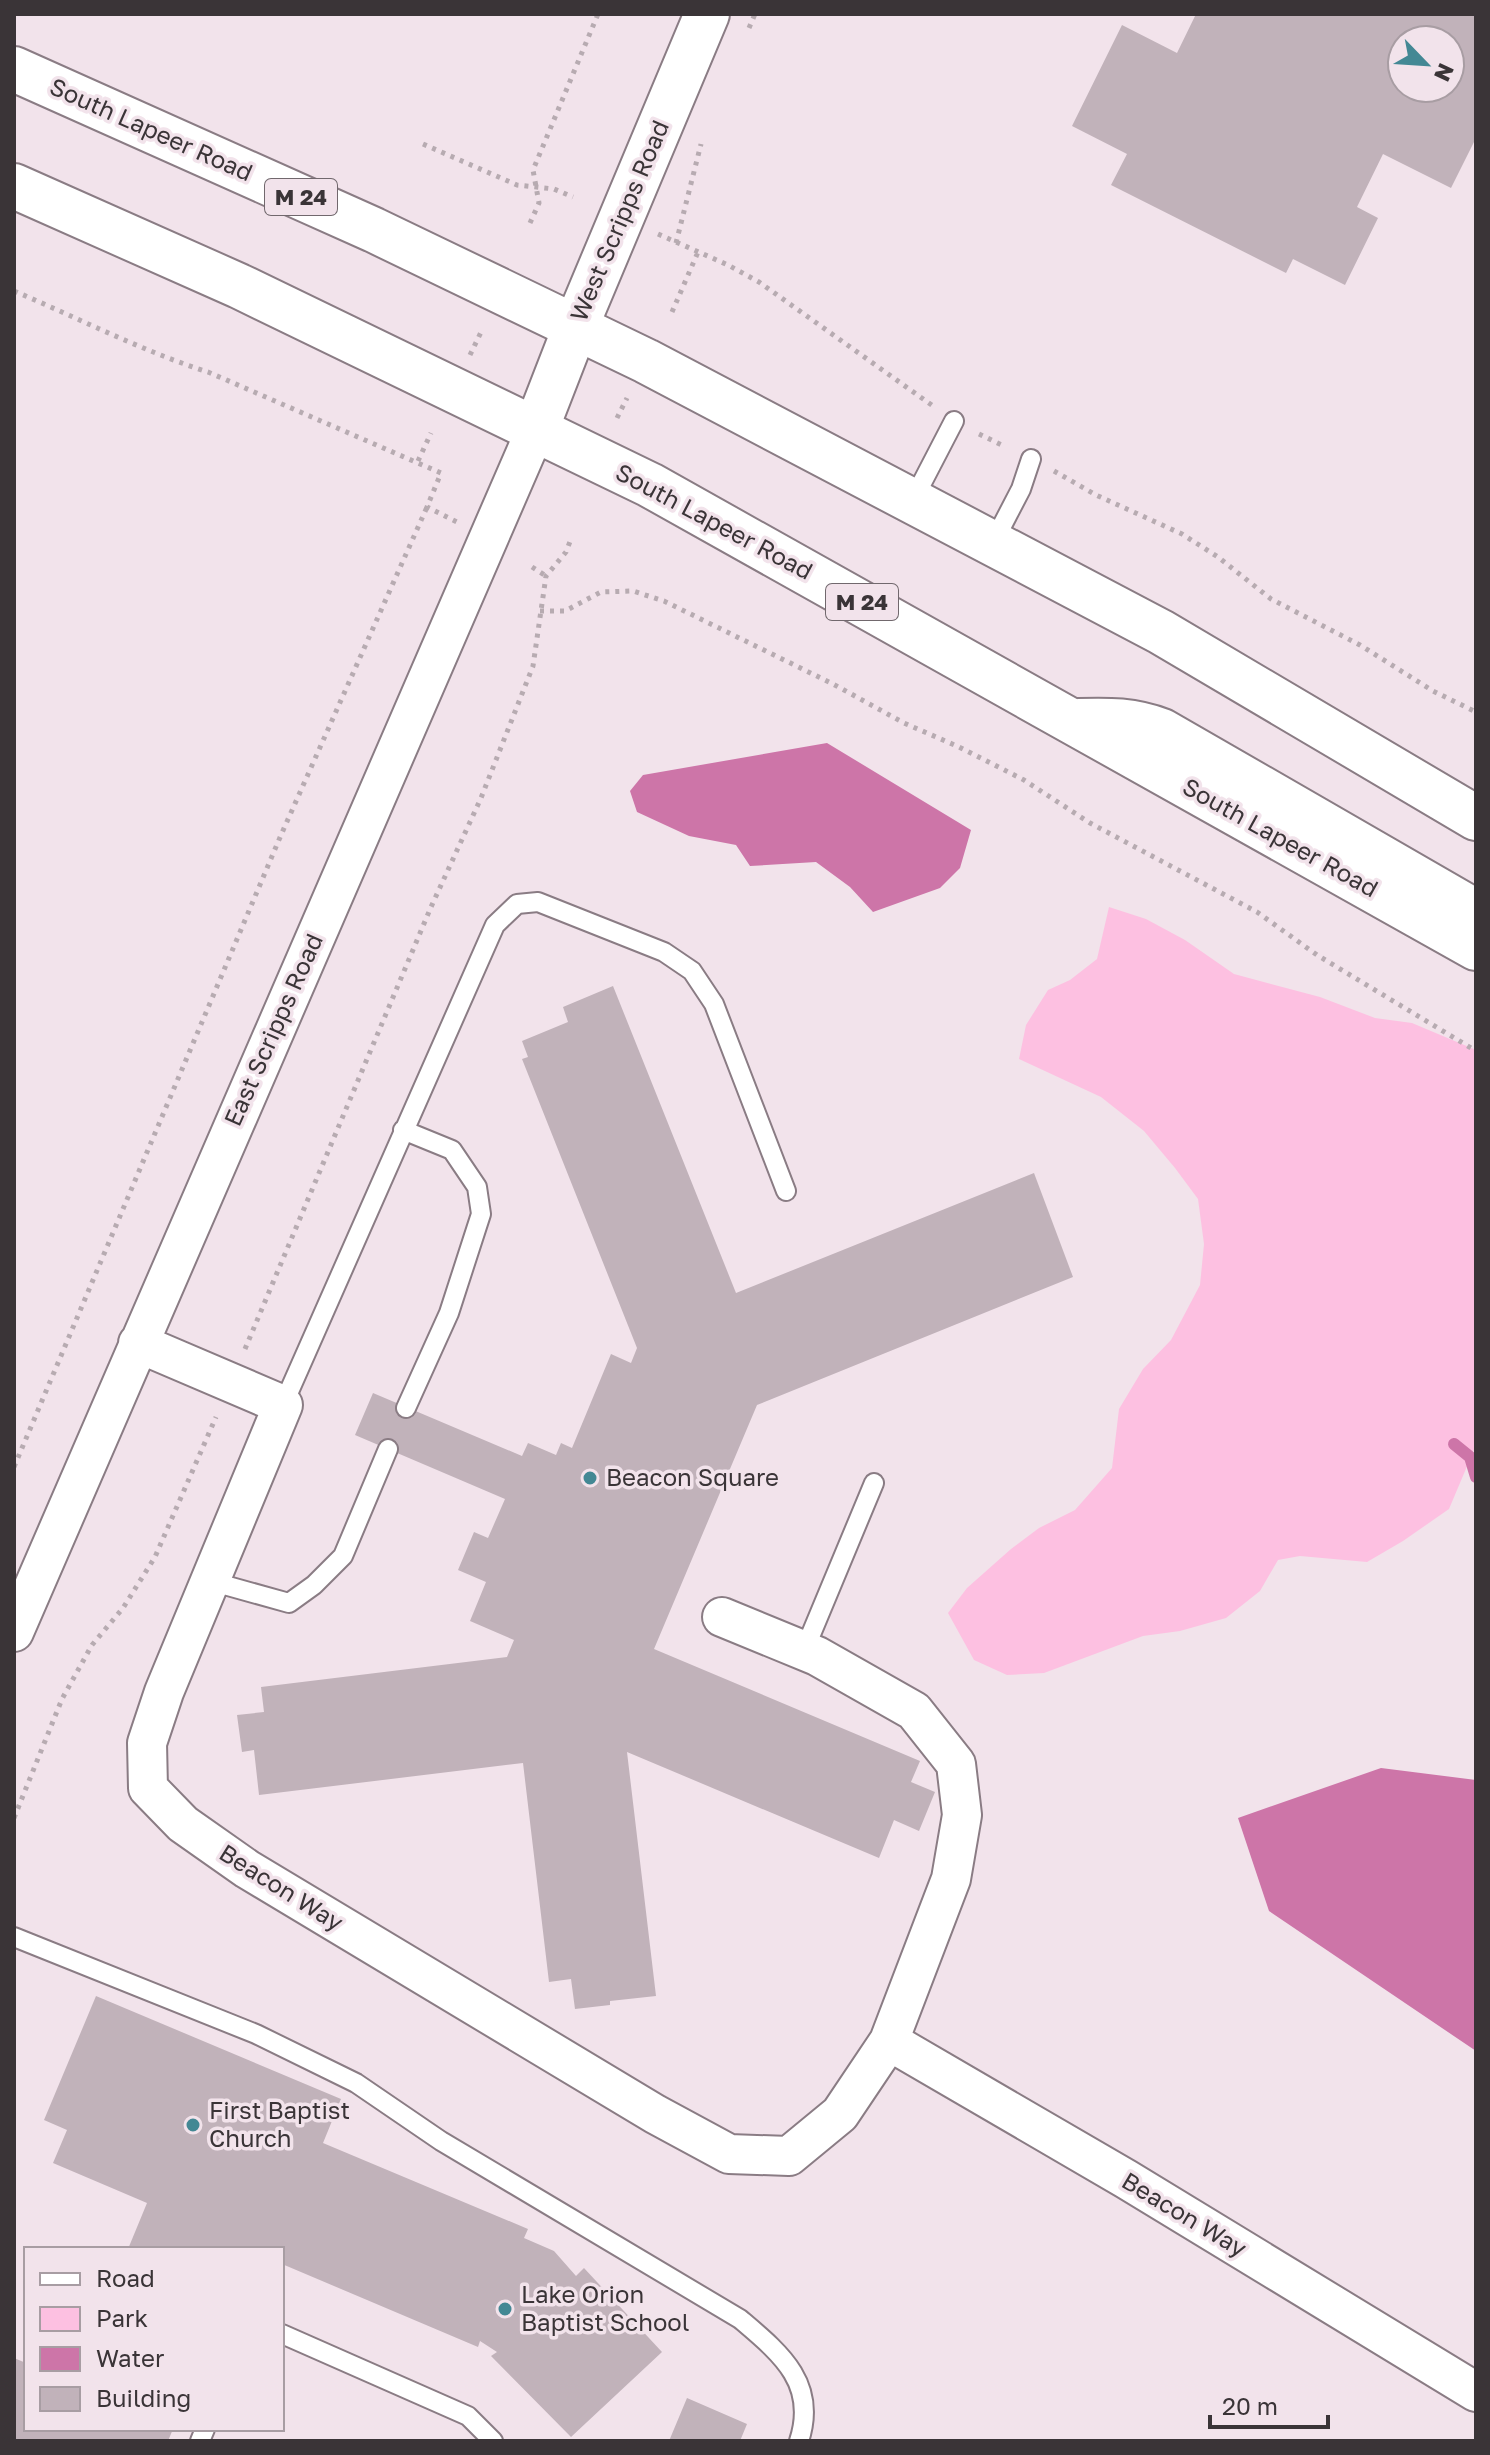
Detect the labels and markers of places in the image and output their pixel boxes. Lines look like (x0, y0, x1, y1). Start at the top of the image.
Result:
place label: Beacon Square (606, 1462, 779, 1491)
marker: Beacon Square (581, 1469, 599, 1487)
place label: First Baptist Church (209, 2095, 350, 2152)
marker: First Baptist Church (184, 2116, 202, 2134)
place label: Lake Orion Baptist School (521, 2279, 689, 2336)
marker: Lake Orion Baptist School (496, 2300, 514, 2318)

